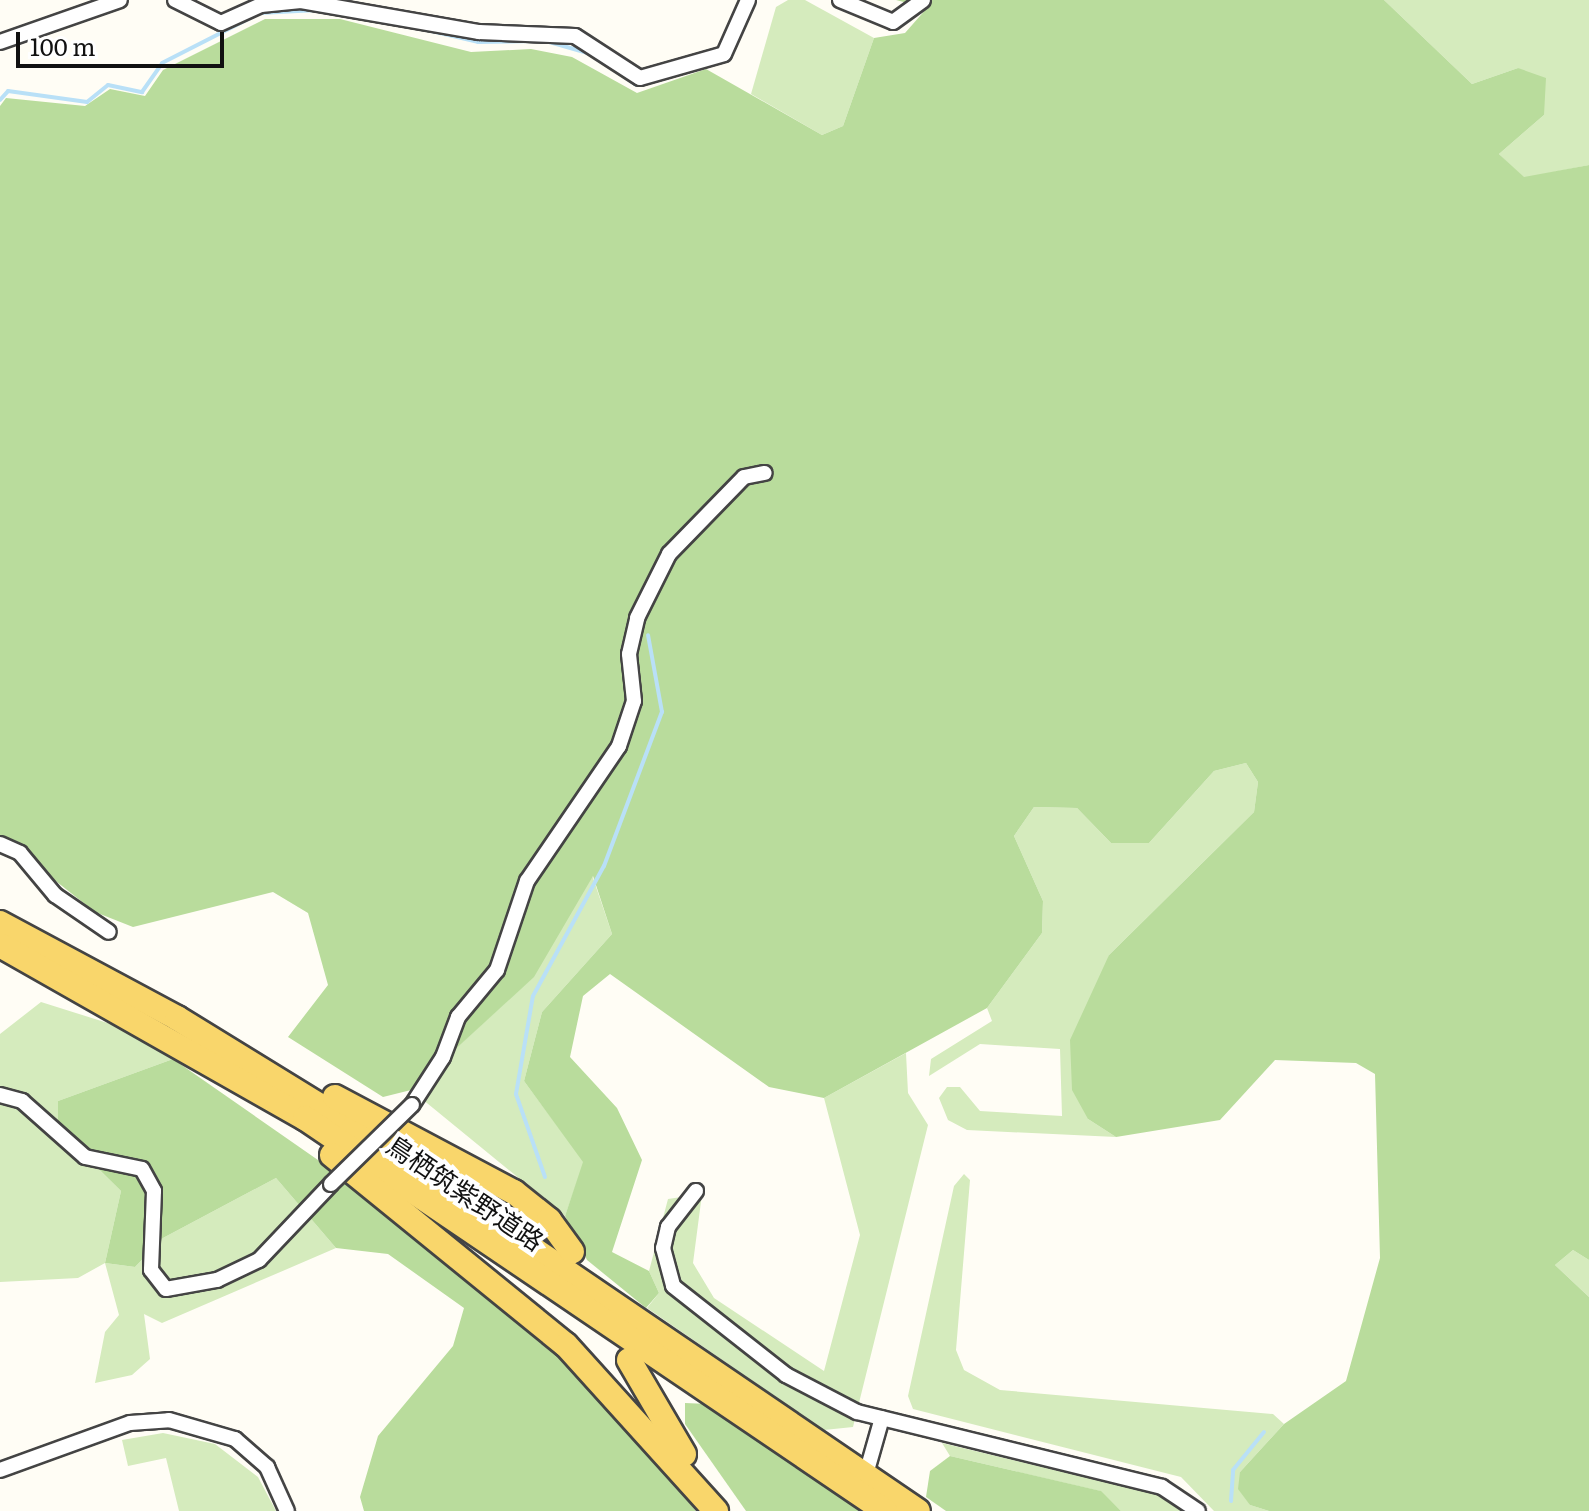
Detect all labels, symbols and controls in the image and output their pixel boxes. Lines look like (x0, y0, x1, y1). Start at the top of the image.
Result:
scale bar (20, 16, 228, 66)
text: 100 m (30, 28, 96, 63)
street label: 鳥栖筑紫野道路 (382, 1128, 550, 1256)

